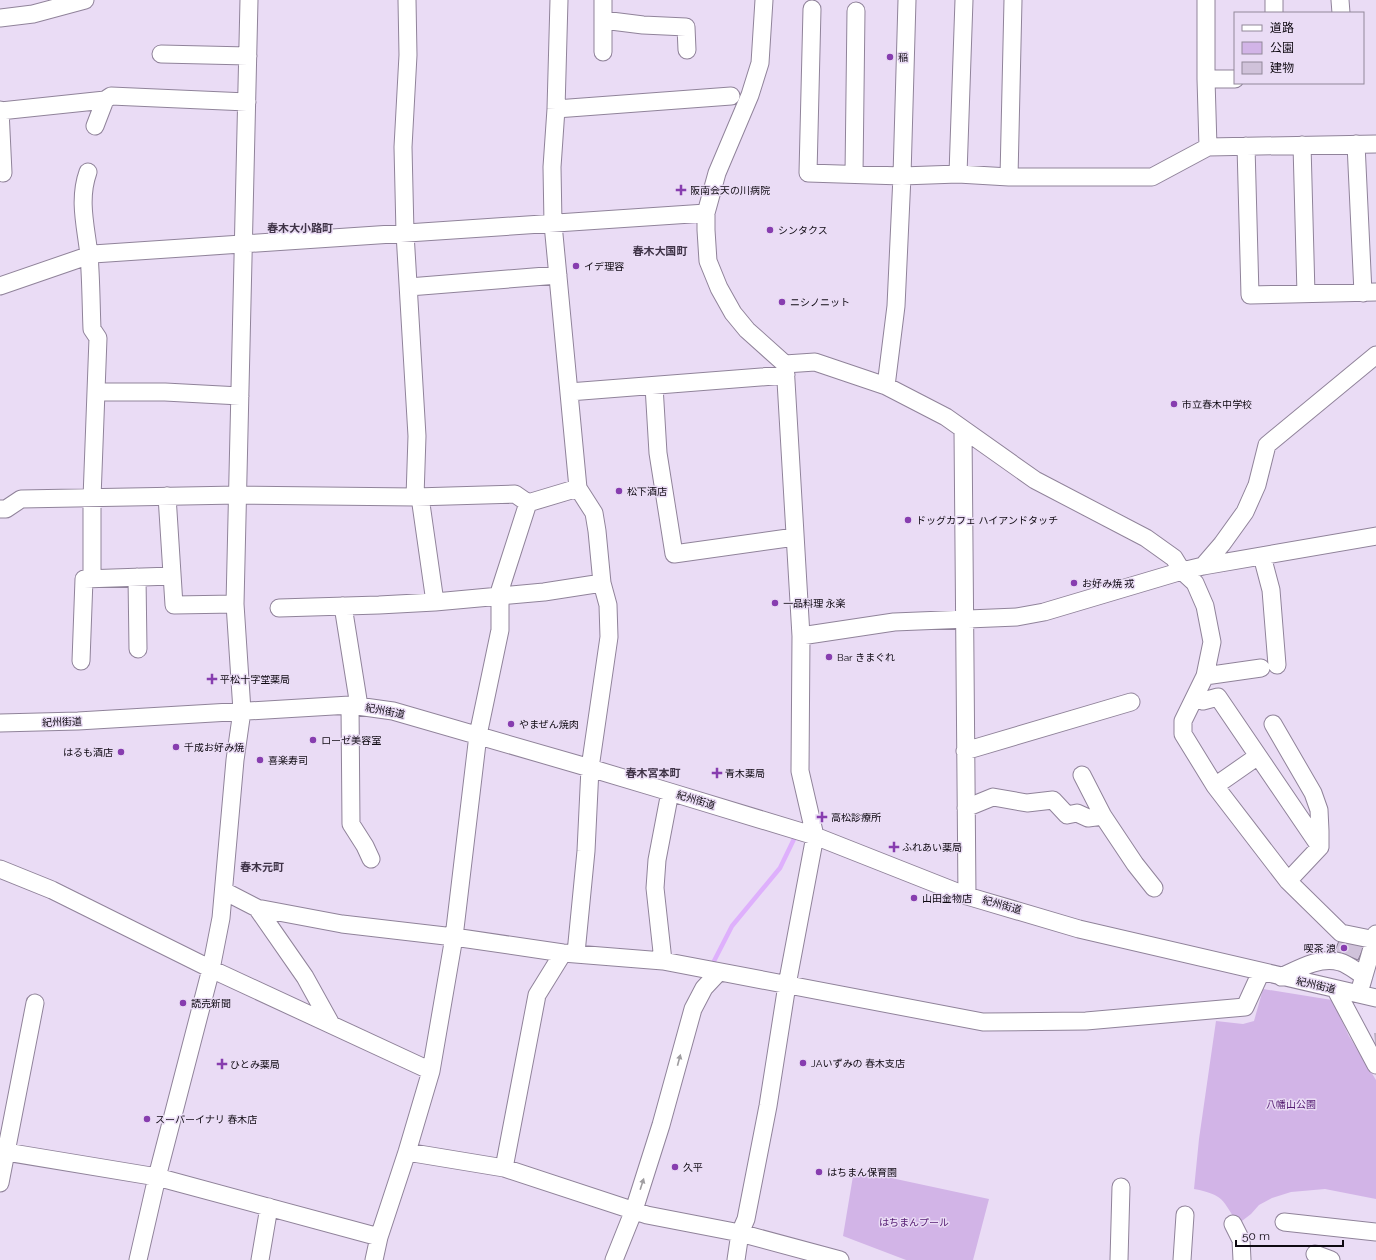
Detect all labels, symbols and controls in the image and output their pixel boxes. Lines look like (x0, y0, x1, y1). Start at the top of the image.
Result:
legend (1234, 12, 1364, 84)
text: 道路 (1270, 21, 1294, 35)
text: 公園 (1270, 41, 1294, 55)
marker: 稲 (885, 52, 895, 62)
place label: 稲 (898, 52, 908, 63)
text: 建物 (1270, 61, 1294, 75)
marker: 阪南会天の川病院 (675, 184, 687, 196)
place label: 阪南会天の川病院 (690, 185, 770, 196)
district label: 春木大小路町 (267, 222, 333, 235)
marker: シンタクス (765, 225, 775, 235)
place label: シンタクス (778, 225, 828, 236)
district label: 春木大国町 (633, 245, 688, 258)
marker: イデ理容 (571, 261, 581, 271)
place label: イデ理容 (584, 261, 624, 272)
marker: ニシノニット (777, 297, 787, 307)
place label: ニシノニット (790, 297, 850, 308)
marker: 市立春木中学校 (1169, 399, 1179, 409)
place label: 市立春木中学校 (1182, 399, 1252, 410)
marker: 松下酒店 (614, 486, 624, 496)
place label: 松下酒店 (627, 486, 667, 497)
marker: ドッグカフェ ハイアンドタッチ (903, 515, 913, 525)
place label: ドッグカフェ ハイアンドタッチ (916, 515, 1058, 526)
marker: お好み焼 戎 (1069, 578, 1079, 588)
place label: お好み焼 戎 (1082, 578, 1135, 589)
marker: 一品料理 永楽 (770, 598, 780, 608)
place label: 一品料理 永楽 (783, 598, 846, 609)
marker: Bar きまぐれ (824, 652, 834, 662)
place label: Bar きまぐれ (837, 652, 895, 663)
marker: 平松十字堂薬局 (207, 674, 217, 684)
place label: 平松十字堂薬局 (220, 674, 290, 685)
street label: 紀州街道 (364, 702, 406, 720)
street label: 紀州街道 (42, 716, 82, 728)
marker: やまぜん焼肉 (506, 719, 516, 729)
place label: やまぜん焼肉 (519, 719, 579, 730)
marker: ローゼ美容室 (308, 735, 318, 745)
place label: ローゼ美容室 (321, 735, 381, 746)
marker: 千成お好み焼 (171, 742, 181, 752)
place label: 千成お好み焼 (184, 742, 244, 753)
place label: はるも酒店 (63, 747, 113, 758)
marker: はるも酒店 (116, 747, 126, 757)
marker: 喜楽寿司 (255, 755, 265, 765)
place label: 喜楽寿司 (268, 755, 308, 766)
district label: 春木宮本町 (626, 767, 681, 780)
marker: 青木薬局 (712, 768, 722, 778)
place label: 青木薬局 (725, 768, 765, 779)
street label: 紀州街道 (675, 789, 717, 811)
marker: 高松診療所 (816, 811, 828, 823)
place label: 高松診療所 (831, 812, 881, 823)
marker: ふれあい薬局 (889, 842, 899, 852)
place label: ふれあい薬局 (902, 842, 962, 853)
district label: 春木元町 (240, 861, 284, 874)
marker: 山田金物店 (909, 893, 919, 903)
place label: 山田金物店 (922, 893, 972, 904)
street label: 紀州街道 (981, 894, 1023, 916)
place label: 喫茶 浪 (1303, 943, 1336, 954)
marker: 喫茶 浪 (1339, 943, 1349, 953)
street label: 紀州街道 (1295, 975, 1337, 995)
marker: 読売新聞 (178, 998, 188, 1008)
place label: 読売新聞 (191, 998, 231, 1009)
one-way arrow (676, 1053, 682, 1065)
marker: JAいずみの 春木支店 (798, 1058, 808, 1068)
place label: JAいずみの 春木支店 (811, 1058, 905, 1069)
marker: ひとみ薬局 (217, 1059, 227, 1069)
place label: ひとみ薬局 (230, 1059, 280, 1070)
park label: 八幡山公園 (1266, 1099, 1316, 1110)
marker: スーパーイナリ 春木店 (142, 1114, 152, 1124)
place label: スーパーイナリ 春木店 (155, 1114, 257, 1125)
marker: 久平 (670, 1162, 680, 1172)
place label: 久平 (683, 1162, 703, 1173)
marker: はちまん保育園 (814, 1167, 824, 1177)
place label: はちまん保育園 (827, 1167, 897, 1178)
one-way arrow (639, 1178, 645, 1190)
park label: はちまんプール (879, 1217, 949, 1228)
scale bar (1236, 1222, 1343, 1248)
text: 50 m (1242, 1229, 1270, 1243)

